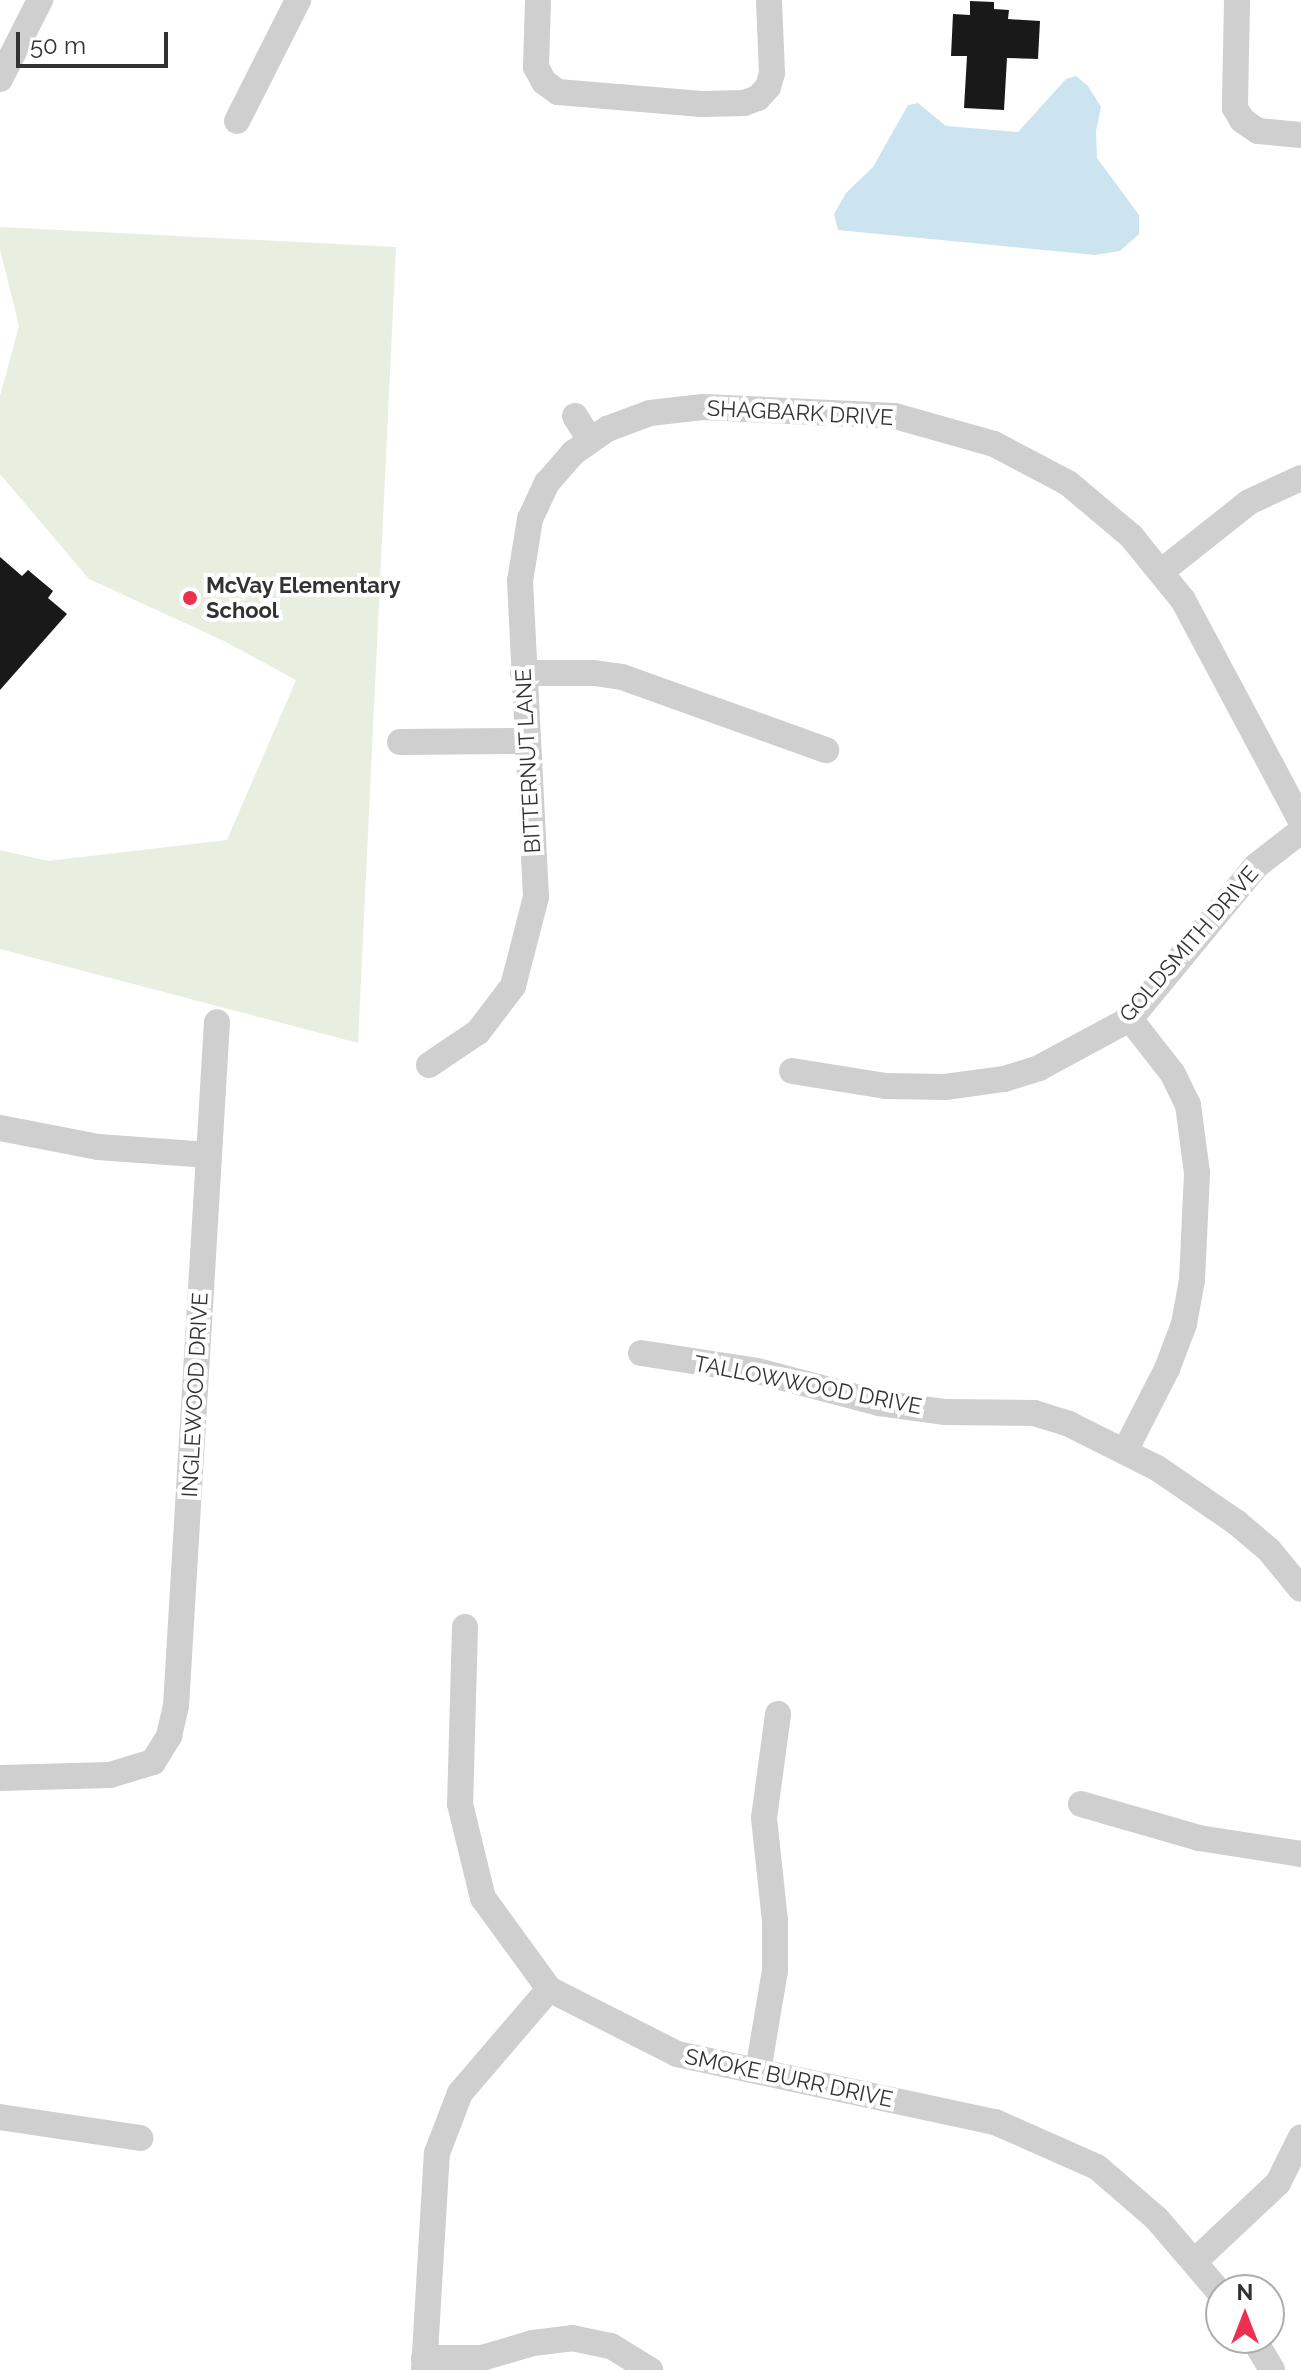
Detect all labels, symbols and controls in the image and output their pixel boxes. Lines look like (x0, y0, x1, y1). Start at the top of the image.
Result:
scale bar (20, 16, 172, 66)
text: 50 m (30, 31, 86, 60)
street label: SHAGBARK DRIVE (706, 395, 894, 431)
place label: McVay Elementary School (206, 572, 401, 624)
marker: McVay Elementary School (181, 589, 199, 607)
street label: BITTERNUT LANE (510, 668, 546, 854)
street label: GOLDSMITH DRIVE (1114, 861, 1264, 1027)
street label: INGLEWOOD DRIVE (176, 1292, 214, 1498)
street label: TALLOWWOOD DRIVE (692, 1350, 924, 1420)
street label: SMOKE BURR DRIVE (683, 2043, 895, 2113)
north arrow (1205, 2274, 1285, 2354)
text: N (1237, 2279, 1253, 2305)

